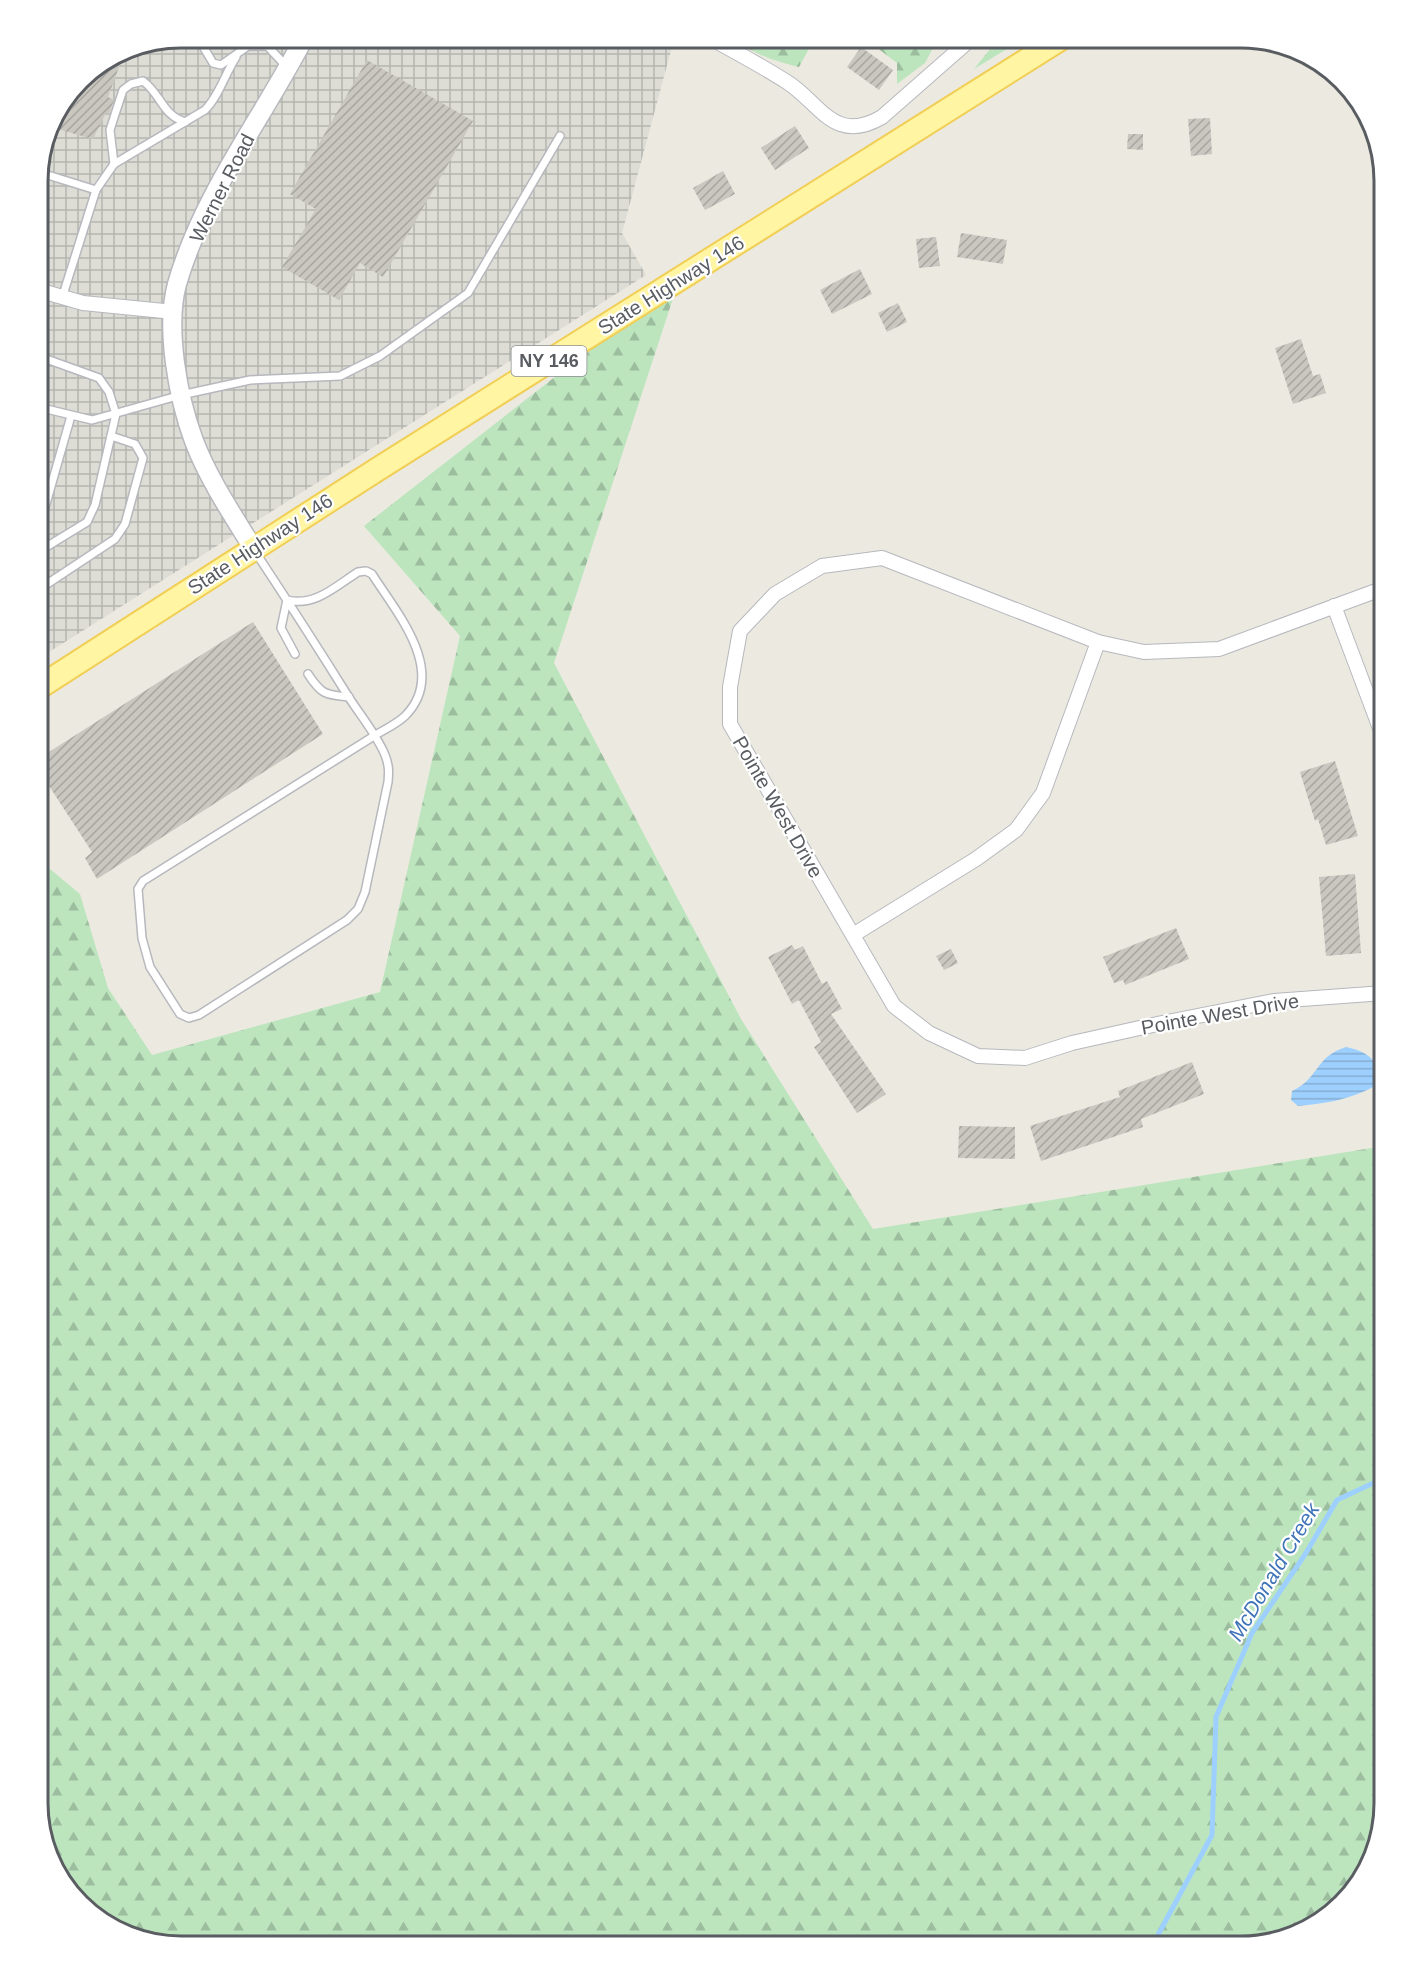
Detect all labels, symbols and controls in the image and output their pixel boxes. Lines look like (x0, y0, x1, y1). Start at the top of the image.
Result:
street label: Werner Road (185, 130, 259, 246)
street label: State Highway 146 (594, 231, 748, 339)
road number: NY 146 (512, 346, 586, 376)
street label: State Highway 146 (184, 489, 336, 599)
street label: Pointe West Drive (729, 732, 827, 882)
street label: Pointe West Drive (1139, 989, 1301, 1039)
water label: McDonald Creek (1223, 1498, 1324, 1645)

